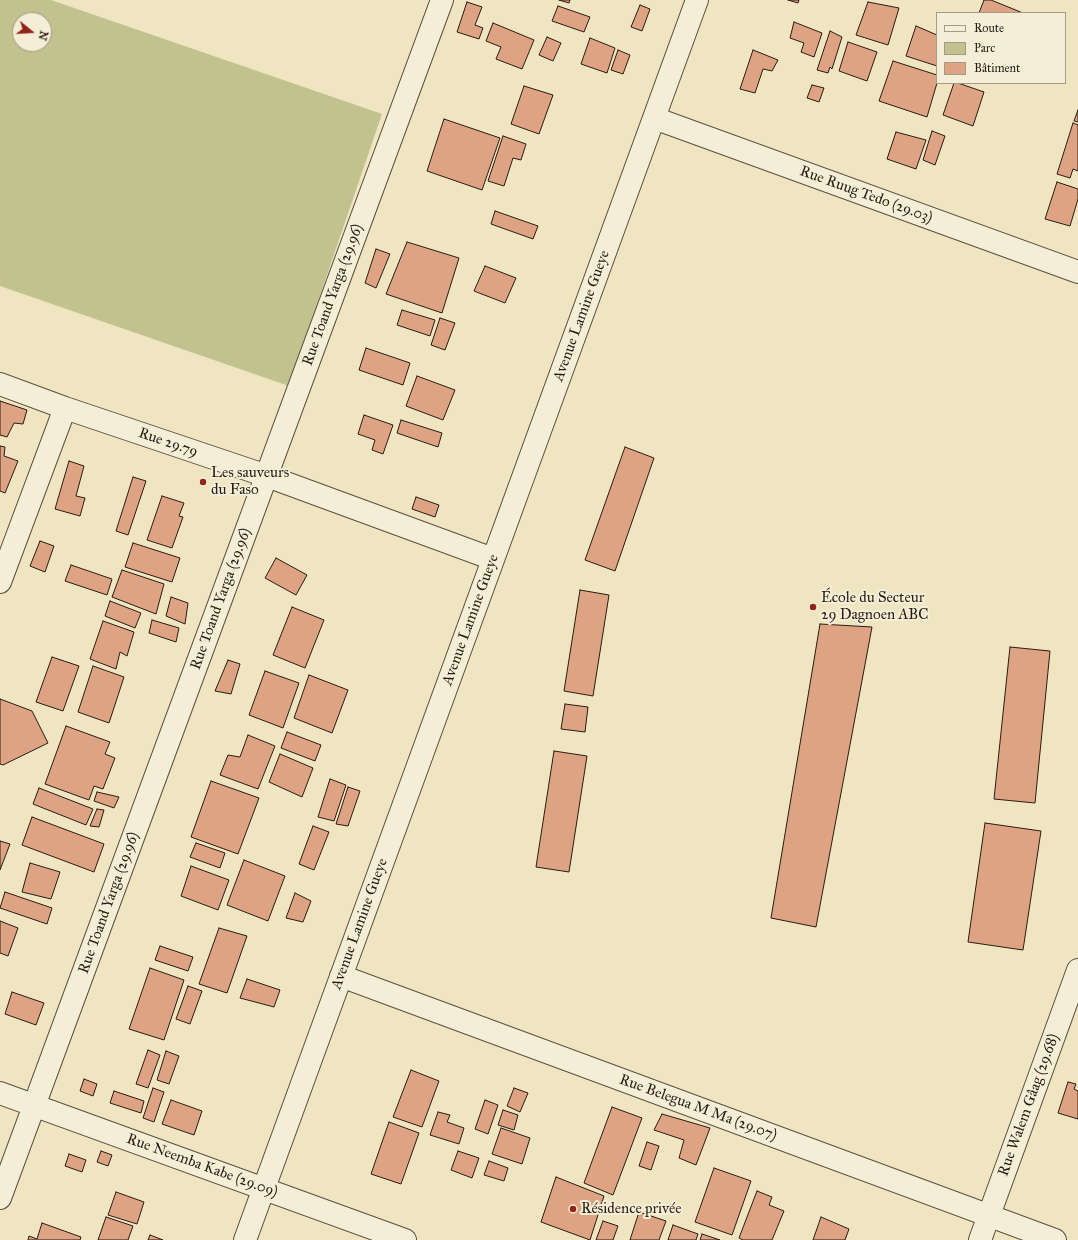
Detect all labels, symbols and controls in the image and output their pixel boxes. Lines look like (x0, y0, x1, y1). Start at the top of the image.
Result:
north arrow (12, 12, 52, 52)
legend (936, 12, 1066, 84)
text: Route (974, 21, 1004, 35)
text: N (35, 29, 51, 42)
text: Parc (974, 41, 995, 55)
text: Bâtiment (974, 61, 1020, 75)
street label: Rue Ruug Tedo (29.03) (797, 163, 935, 227)
street label: Rue Toand Yarga (29.96) (299, 222, 367, 368)
street label: Avenue Lamine Gueye (550, 248, 614, 384)
street label: Rue 29.79 (136, 424, 200, 462)
place label: Les sauveurs du Faso (211, 464, 289, 499)
marker: Les sauveurs du Faso (198, 477, 208, 487)
street label: Rue Toand Yarga (29.96) (187, 526, 255, 672)
street label: Avenue Lamine Gueye (439, 552, 503, 688)
place label: École du Secteur 29 Dagnoen ABC (821, 589, 928, 624)
marker: École du Secteur 29 Dagnoen ABC (808, 602, 818, 612)
street label: Rue Toand Yarga (29.96) (75, 830, 143, 976)
street label: Avenue Lamine Gueye (328, 856, 392, 992)
street label: Rue Walem Gâag (29.68) (995, 1031, 1063, 1179)
street label: Rue Belegua M Ma (29.07) (617, 1071, 779, 1145)
street label: Rue Neemba Kabe (29.09) (124, 1130, 280, 1202)
place label: Résidence privée (581, 1200, 681, 1218)
marker: Résidence privée (568, 1204, 578, 1214)

